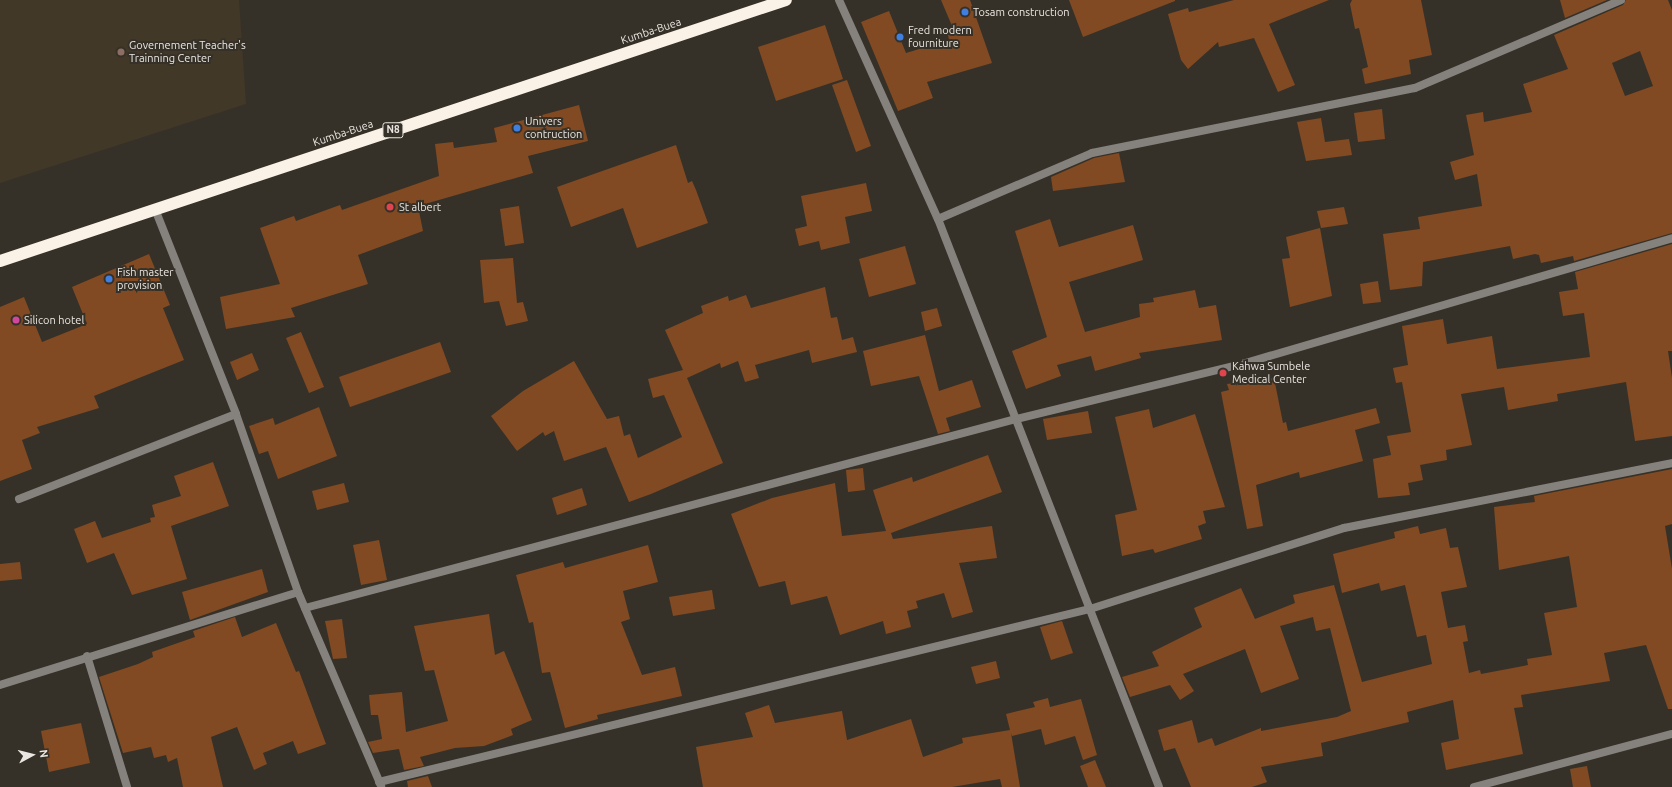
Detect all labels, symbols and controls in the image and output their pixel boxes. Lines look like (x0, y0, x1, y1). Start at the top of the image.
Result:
place label: Tosam construction (973, 5, 1070, 19)
marker: Tosam construction (960, 7, 970, 17)
street label: Kumba-Buea (619, 15, 683, 47)
place label: Fred modern fourniture (908, 24, 972, 50)
marker: Fred modern fourniture (895, 32, 905, 42)
place label: Governement Teacher's Trainning Center (129, 39, 246, 65)
marker: Governement Teacher's Trainning Center (116, 47, 126, 57)
place label: Univers contruction (525, 115, 582, 141)
street label: Kumba-Buea (311, 117, 375, 149)
road number: N8 (382, 122, 404, 138)
marker: Univers contruction (512, 123, 522, 133)
place label: St albert (399, 200, 441, 214)
marker: St albert (384, 201, 396, 213)
place label: Fish master provision (117, 266, 173, 292)
marker: Fish master provision (104, 274, 114, 284)
place label: Silicon hotel (24, 313, 84, 327)
marker: Silicon hotel (11, 315, 21, 325)
place label: Kahwa Sumbele Medical Center (1232, 360, 1310, 386)
marker: Kahwa Sumbele Medical Center (1217, 367, 1229, 379)
north arrow (12, 735, 52, 775)
text: N (37, 749, 50, 758)

